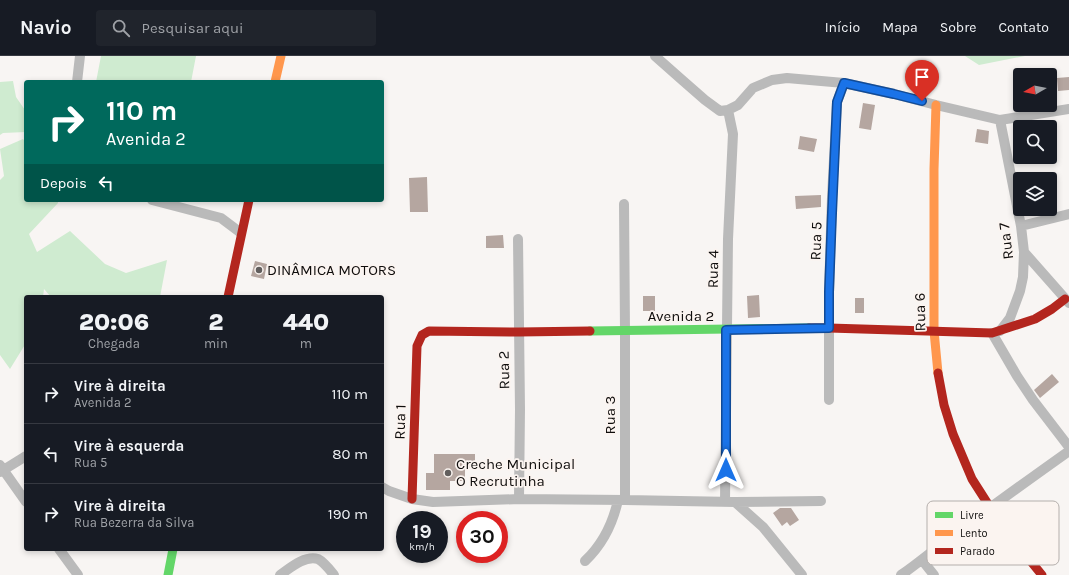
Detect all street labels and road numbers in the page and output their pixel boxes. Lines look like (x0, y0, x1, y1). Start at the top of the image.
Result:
street label: Rua 5 (806, 221, 826, 261)
street label: Rua 7 (995, 221, 1017, 261)
street label: Rua 4 (704, 249, 722, 288)
street label: Rua 6 (911, 293, 929, 331)
street label: Avenida 2 (648, 307, 714, 325)
street label: Rua 2 (495, 350, 513, 390)
street label: Rua 3 (601, 396, 619, 434)
street label: Rua 1 (390, 404, 410, 440)

